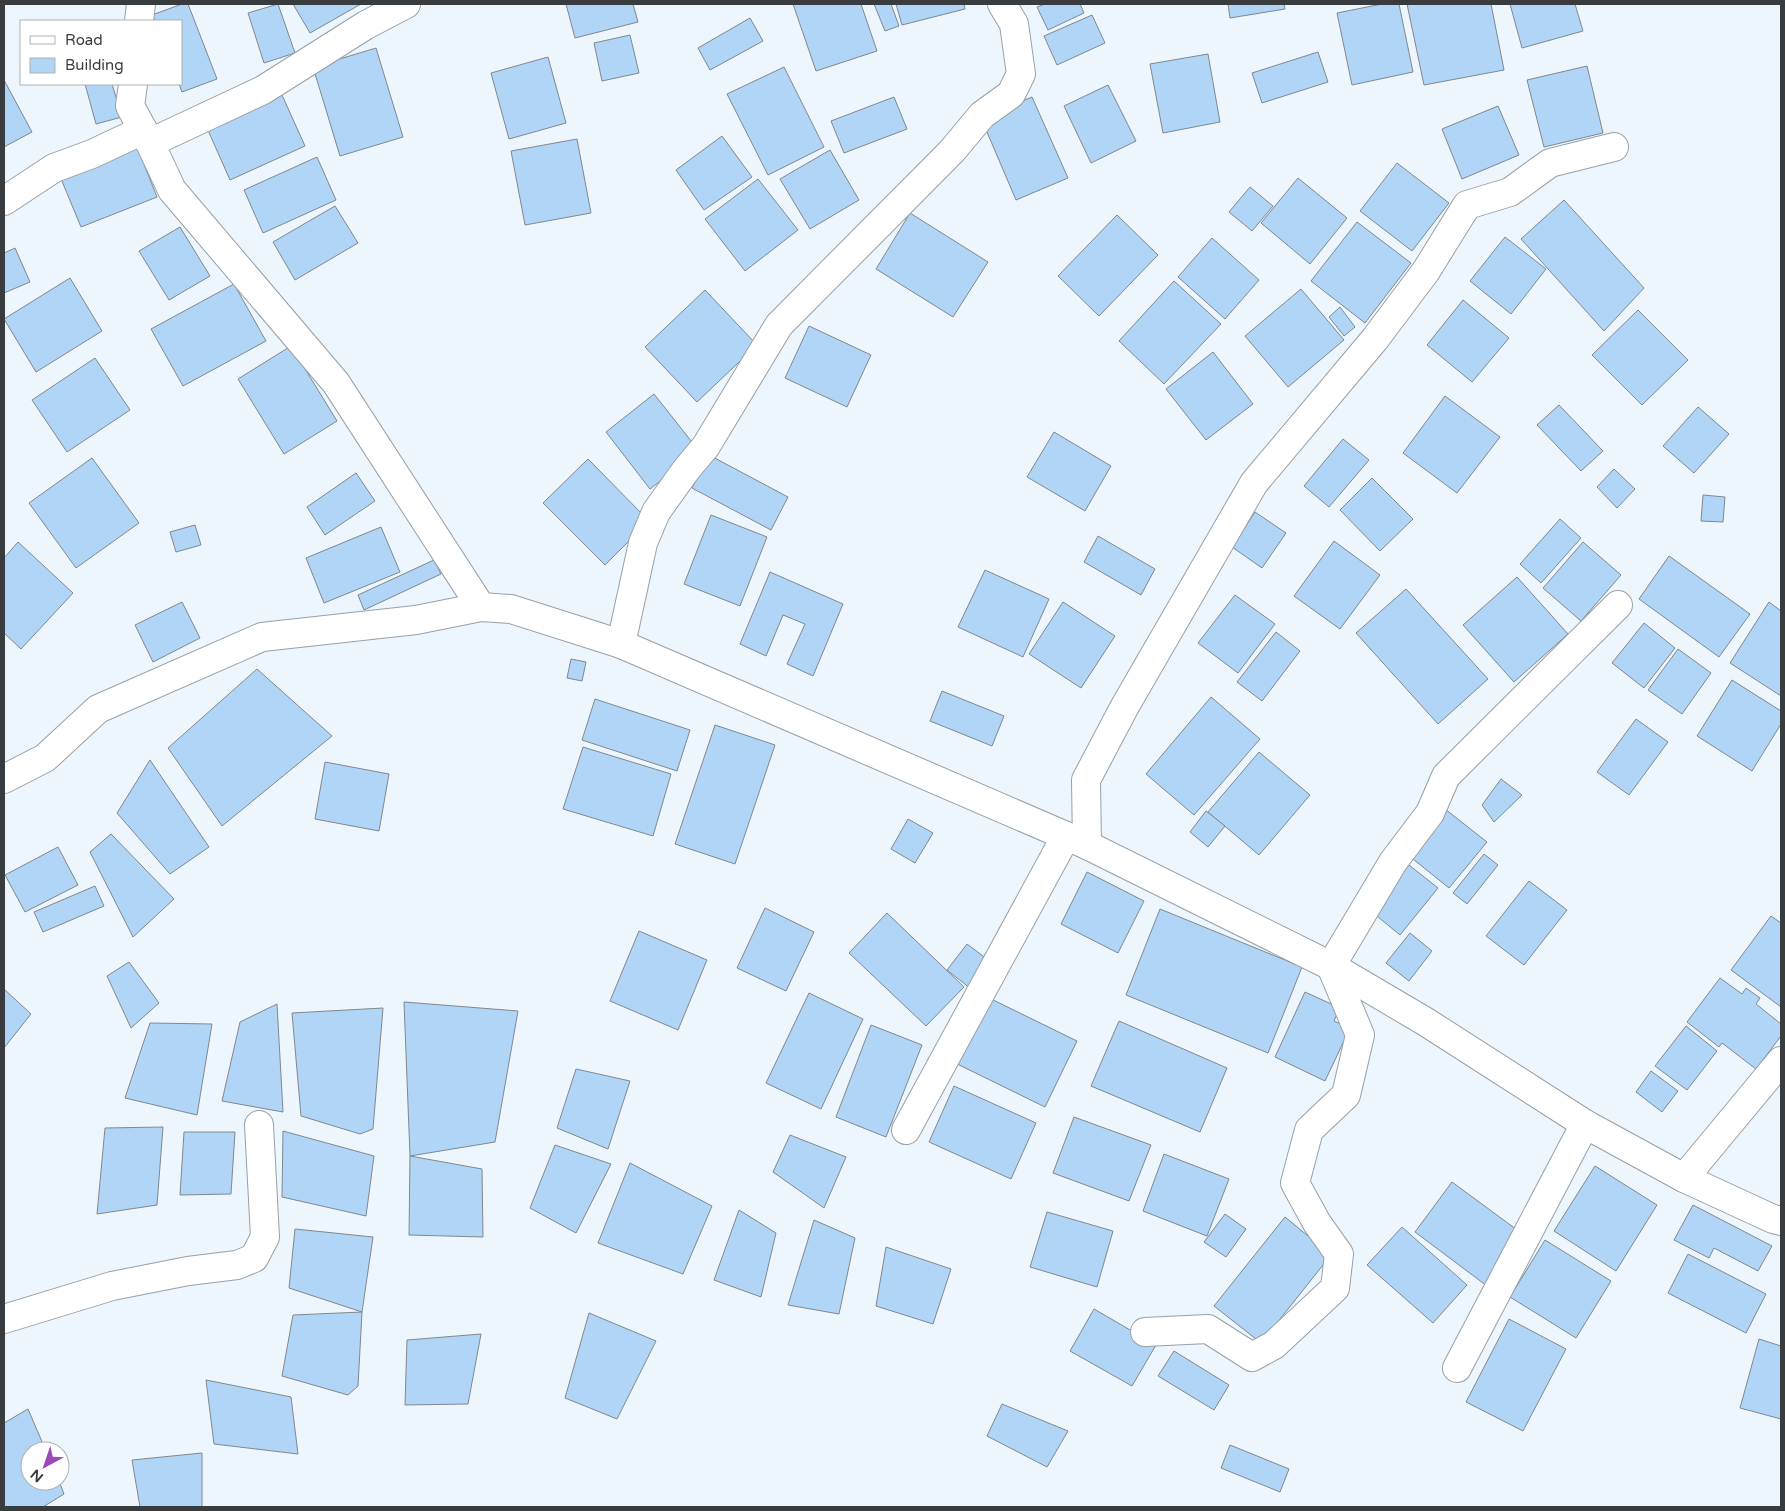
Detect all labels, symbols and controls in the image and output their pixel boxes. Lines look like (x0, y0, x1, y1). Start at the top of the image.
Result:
legend (20, 20, 182, 85)
text: Road (65, 31, 103, 49)
text: Building (65, 56, 124, 74)
north arrow (20, 1441, 70, 1491)
text: N (27, 1465, 47, 1486)

